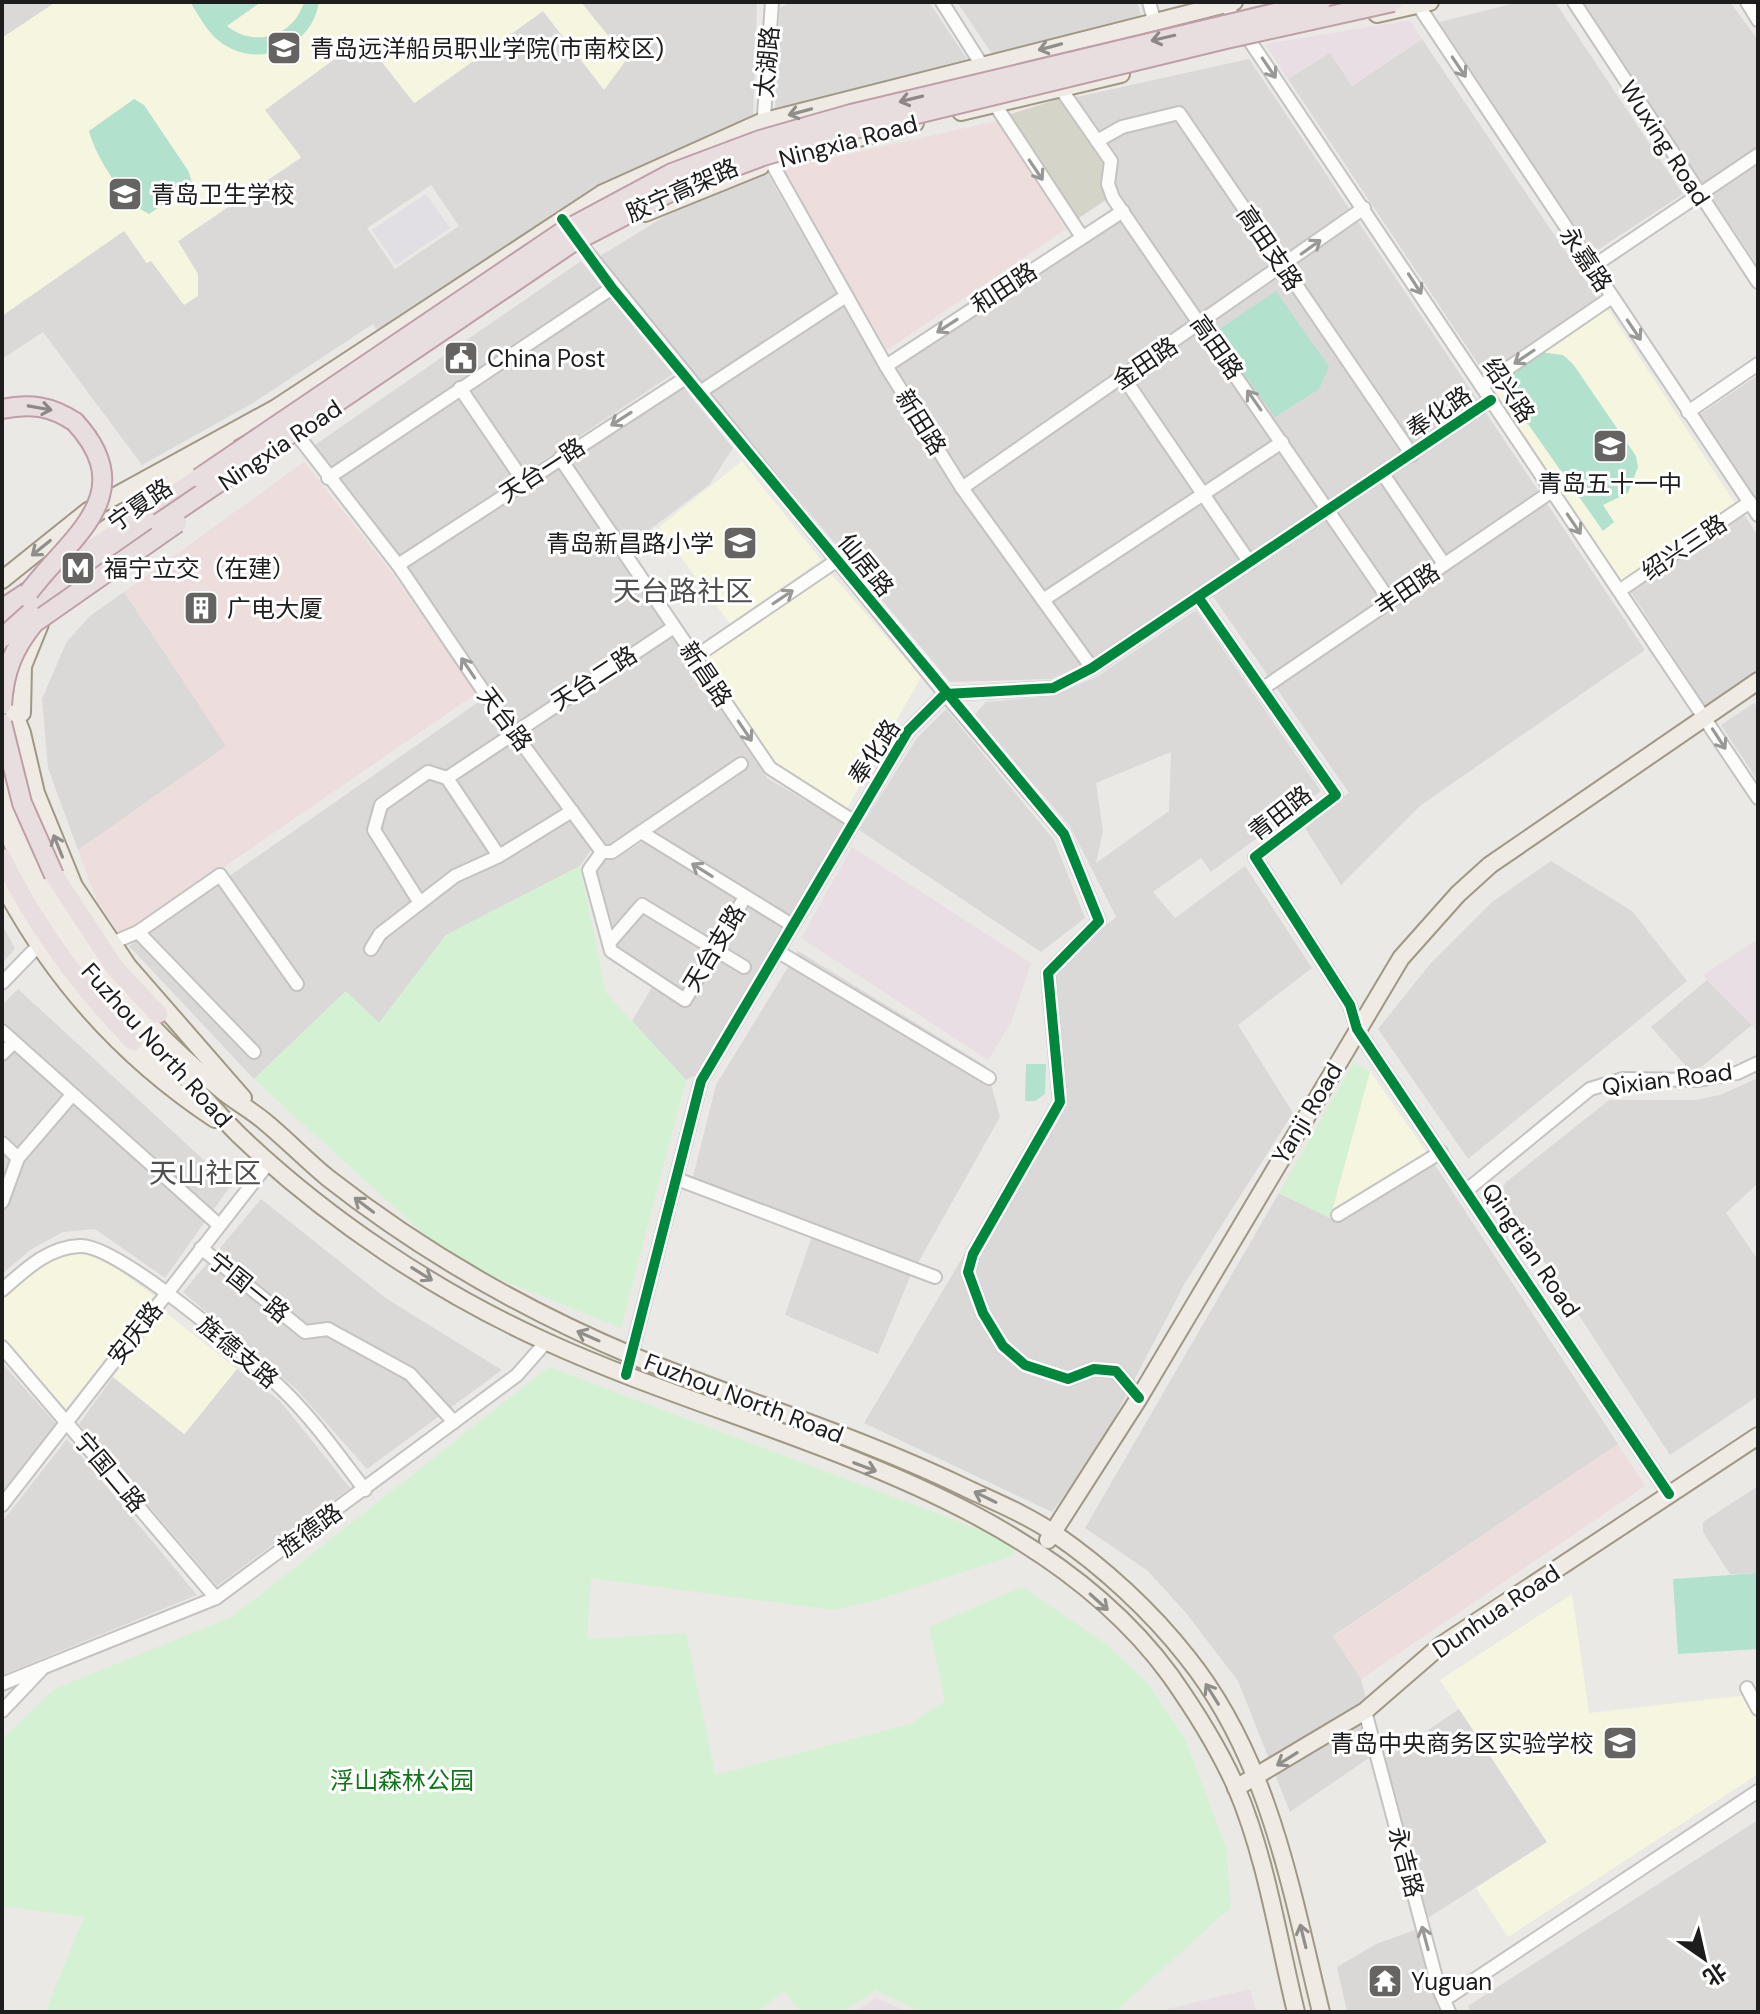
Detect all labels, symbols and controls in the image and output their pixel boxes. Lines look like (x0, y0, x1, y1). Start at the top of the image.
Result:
street label: 太湖路 (748, 25, 786, 99)
school or university icon: 青岛远洋船员职业学院(市南校区) (265, 29, 303, 67)
one-way arrow (1151, 31, 1177, 46)
place label: 青岛远洋船员职业学院(市南校区) (310, 33, 664, 64)
one-way arrow (1037, 40, 1063, 55)
one-way arrow (1451, 55, 1467, 78)
one-way arrow (1261, 57, 1277, 79)
street label: Wuxing Road (1613, 74, 1717, 212)
one-way arrow (898, 93, 924, 108)
one-way arrow (787, 105, 813, 120)
street label: Ningxia Road (775, 108, 921, 174)
street label: 胶宁高架路 (621, 151, 743, 229)
one-way arrow (1028, 158, 1045, 180)
school or university icon: 青岛卫生学校 (106, 175, 144, 213)
place label: 青岛卫生学校 (151, 179, 295, 210)
street label: 高田支路 (1230, 200, 1310, 296)
street label: 永嘉路 (1553, 220, 1619, 298)
one-way arrow (1299, 239, 1321, 255)
street label: 和田路 (965, 255, 1043, 321)
one-way arrow (1407, 272, 1423, 295)
street label: 高田路 (1184, 309, 1250, 385)
one-way arrow (936, 318, 959, 334)
one-way arrow (1626, 318, 1642, 341)
street label: 金田路 (1106, 330, 1184, 396)
public building icon: China Post (442, 339, 480, 377)
place label: China Post (487, 343, 605, 374)
one-way arrow (1514, 349, 1536, 365)
street label: 绍兴路 (1476, 351, 1542, 429)
street label: 奉化路 (1400, 379, 1478, 445)
street label: 新田路 (889, 383, 953, 461)
one-way arrow (1246, 390, 1262, 412)
street label: Ningxia Road (212, 392, 348, 498)
one-way arrow (27, 401, 52, 416)
one-way arrow (610, 412, 633, 428)
school or university icon: 青岛五十一中 (1591, 427, 1629, 465)
street label: 天台一路 (493, 431, 591, 509)
place label: 青岛五十一中 (1538, 468, 1682, 499)
street label: 宁夏路 (102, 472, 178, 538)
street label: 绍兴三路 (1636, 507, 1732, 587)
one-way arrow (1566, 512, 1583, 534)
school or university icon: 青岛新昌路小学 (721, 524, 759, 562)
street label: 仙居路 (831, 527, 901, 603)
place label: 青岛新昌路小学 (546, 528, 714, 559)
one-way arrow (31, 540, 52, 557)
metro station icon: 福宁立交（在建） (59, 549, 97, 587)
place label: 福宁立交（在建） (104, 553, 296, 584)
street label: 丰田路 (1368, 556, 1446, 622)
district label: 天台路社区 (613, 573, 753, 610)
building icon: 广电大厦 (182, 589, 220, 627)
one-way arrow (771, 589, 793, 606)
place label: 广电大厦 (227, 593, 323, 624)
street label: 新昌路 (673, 635, 739, 713)
street label: 天台二路 (545, 639, 643, 717)
one-way arrow (460, 658, 476, 680)
street label: 天台路 (471, 681, 539, 757)
street label: 奉化路 (841, 713, 907, 791)
one-way arrow (737, 720, 753, 742)
one-way arrow (1711, 728, 1728, 750)
street label: 青田路 (1242, 779, 1318, 847)
one-way arrow (50, 834, 64, 859)
one-way arrow (691, 862, 714, 878)
street label: 天台支路 (676, 899, 752, 997)
street label: Fuzhou North Road (75, 956, 239, 1134)
street label: Qixian Road (1600, 1056, 1734, 1102)
street label: Yanji Road (1265, 1057, 1349, 1169)
district label: 天山社区 (149, 1155, 261, 1192)
street label: Qingtian Road (1475, 1177, 1587, 1323)
one-way arrow (354, 1197, 375, 1214)
street label: 宁国一路 (202, 1245, 296, 1329)
one-way arrow (410, 1266, 433, 1282)
street label: 安庆路 (101, 1295, 169, 1371)
street label: 旌德支路 (191, 1309, 285, 1395)
one-way arrow (577, 1327, 601, 1342)
street label: Fuzhou North Road (640, 1346, 848, 1450)
street label: 宁国二路 (67, 1425, 153, 1519)
one-way arrow (852, 1461, 877, 1475)
one-way arrow (973, 1489, 997, 1504)
street label: 旌德路 (272, 1496, 348, 1564)
street label: Dunhua Road (1426, 1557, 1566, 1665)
one-way arrow (1089, 1593, 1109, 1611)
one-way arrow (1204, 1683, 1220, 1706)
school or university icon: 青岛中央商务区实验学校 (1601, 1724, 1639, 1762)
place label: 青岛中央商务区实验学校 (1330, 1728, 1594, 1759)
one-way arrow (1276, 1751, 1299, 1767)
park label: 浮山森林公园 (330, 1765, 474, 1796)
street label: 永吉路 (1382, 1823, 1430, 1901)
north arrow (1664, 1918, 1744, 1998)
one-way arrow (1294, 1924, 1309, 1950)
one-way arrow (1417, 1925, 1432, 1951)
text: 北 (1698, 1956, 1732, 1992)
temple icon: Yuguan (1366, 1962, 1404, 2000)
place label: Yuguan (1411, 1966, 1492, 1997)

